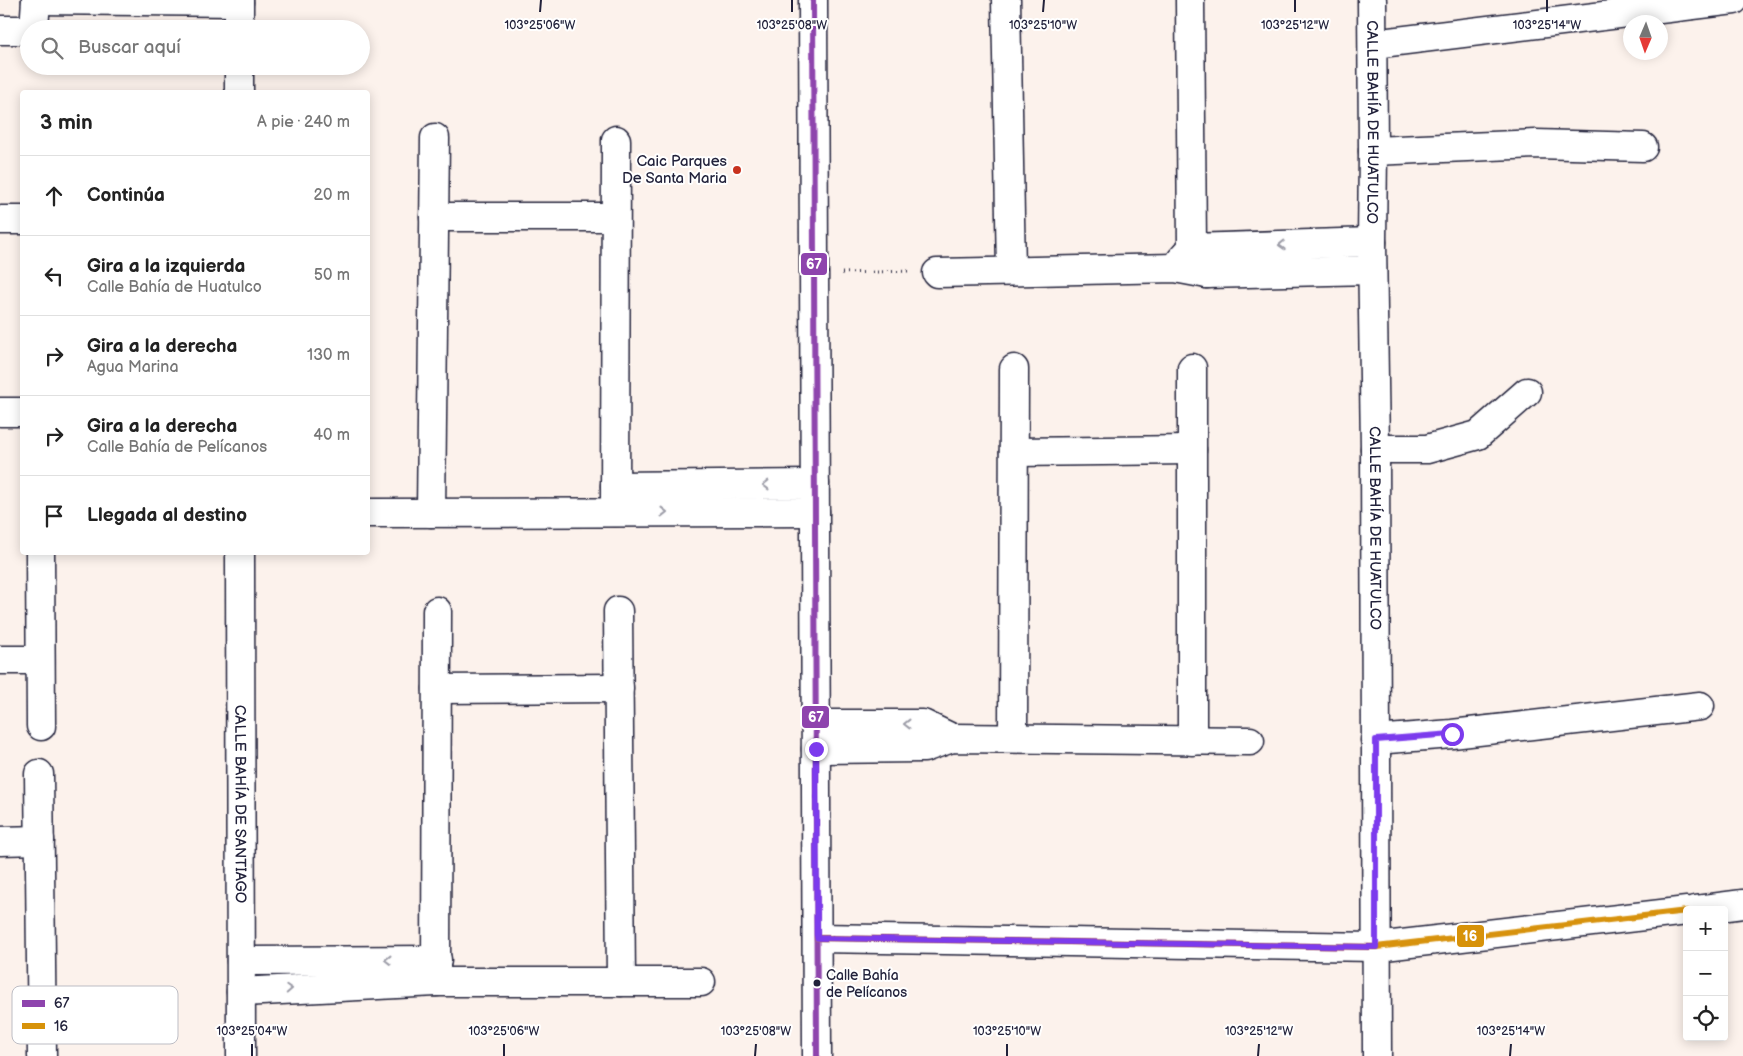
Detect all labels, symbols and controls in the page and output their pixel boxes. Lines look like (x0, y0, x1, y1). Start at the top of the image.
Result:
north arrow (1623, 15, 1668, 60)
text: 103°25'06"W (505, 18, 575, 33)
text: 103°25'08"W (757, 18, 827, 33)
text: 103°25'10"W (1009, 18, 1077, 33)
text: 103°25'12"W (1261, 18, 1329, 33)
text: 103°25'14"W (1513, 18, 1581, 33)
search box (20, 20, 370, 75)
street label: CALLE BAHÍA DE HUATULCO (1362, 20, 1382, 224)
icon: search (38, 34, 66, 62)
text: Buscar aquí (78, 36, 181, 59)
text: 3 min (40, 110, 93, 135)
text: A pie · 240 m (257, 113, 350, 132)
place label: Caic Parques De Santa Maria (622, 152, 728, 188)
marker: Caic Parques De Santa Maria (731, 164, 743, 176)
icon: ahead (40, 182, 68, 210)
text: Continúa (87, 184, 165, 207)
text: 20 m (314, 186, 350, 205)
one-way arrow (1278, 239, 1286, 250)
line badge: 67 (800, 252, 828, 276)
text: Gira a la izquierda (87, 255, 245, 278)
text: 67 (806, 256, 822, 273)
icon: left (40, 262, 68, 290)
text: 50 m (314, 266, 350, 285)
text: Calle Bahía de Huatulco (87, 278, 262, 297)
text: Gira a la derecha (87, 335, 237, 358)
icon: right (40, 342, 68, 370)
text: 130 m (307, 346, 350, 365)
text: Agua Marina (87, 358, 178, 377)
text: Gira a la derecha (87, 415, 237, 438)
icon: right (40, 422, 68, 450)
text: 40 m (313, 426, 350, 445)
street label: CALLE BAHÍA DE HUATULCO (1365, 426, 1385, 630)
text: Calle Bahía de Pelícanos (87, 438, 267, 457)
one-way arrow (762, 480, 770, 490)
icon: arrive (40, 502, 68, 530)
text: Llegada al destino (87, 504, 247, 527)
one-way arrow (660, 507, 668, 517)
street label: CALLE BAHÍA DE SANTIAGO (230, 705, 250, 903)
line badge: 67 (801, 705, 830, 729)
text: 67 (808, 709, 824, 726)
one-way arrow (902, 719, 910, 729)
route start (1441, 723, 1464, 746)
route end (805, 738, 828, 761)
map controls (1683, 906, 1728, 1041)
button: + (1683, 906, 1728, 951)
line badge: 16 (1456, 924, 1485, 948)
text: 16 (1463, 928, 1477, 945)
button: − (1683, 951, 1728, 996)
one-way arrow (384, 955, 392, 965)
place label: Calle Bahía de Pelícanos (826, 967, 907, 1001)
marker: Calle Bahía de Pelícanos (812, 978, 822, 988)
one-way arrow (286, 984, 294, 995)
legend (12, 986, 178, 1044)
text: 67 (54, 995, 70, 1012)
button: locate (1683, 996, 1728, 1041)
text: 16 (54, 1018, 68, 1035)
text: 103°25'04"W (217, 1024, 287, 1039)
text: 103°25'06"W (469, 1024, 539, 1039)
text: 103°25'08"W (721, 1024, 791, 1039)
text: 103°25'10"W (973, 1024, 1041, 1039)
text: 103°25'12"W (1225, 1024, 1293, 1039)
text: 103°25'14"W (1477, 1024, 1545, 1039)

